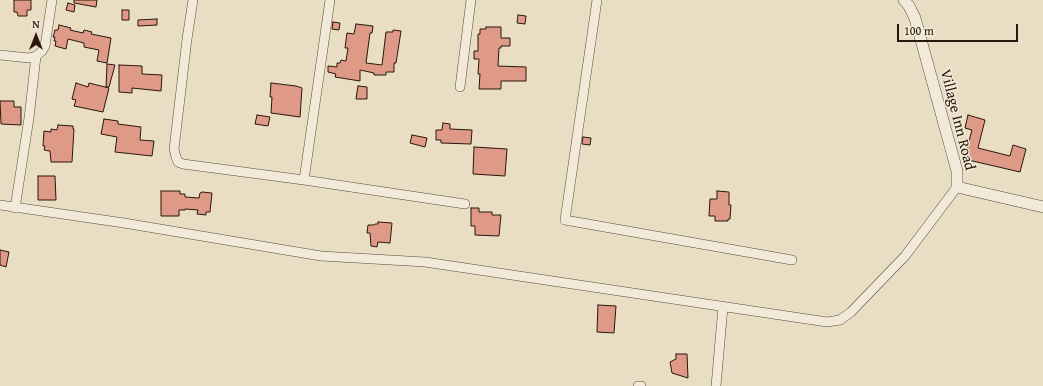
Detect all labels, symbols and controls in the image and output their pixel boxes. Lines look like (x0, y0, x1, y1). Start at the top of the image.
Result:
north arrow (16, 16, 56, 56)
text: N (32, 16, 40, 32)
scale bar (899, 16, 1020, 42)
text: 100 m (904, 22, 934, 39)
street label: Village Inn Road (936, 68, 978, 172)

